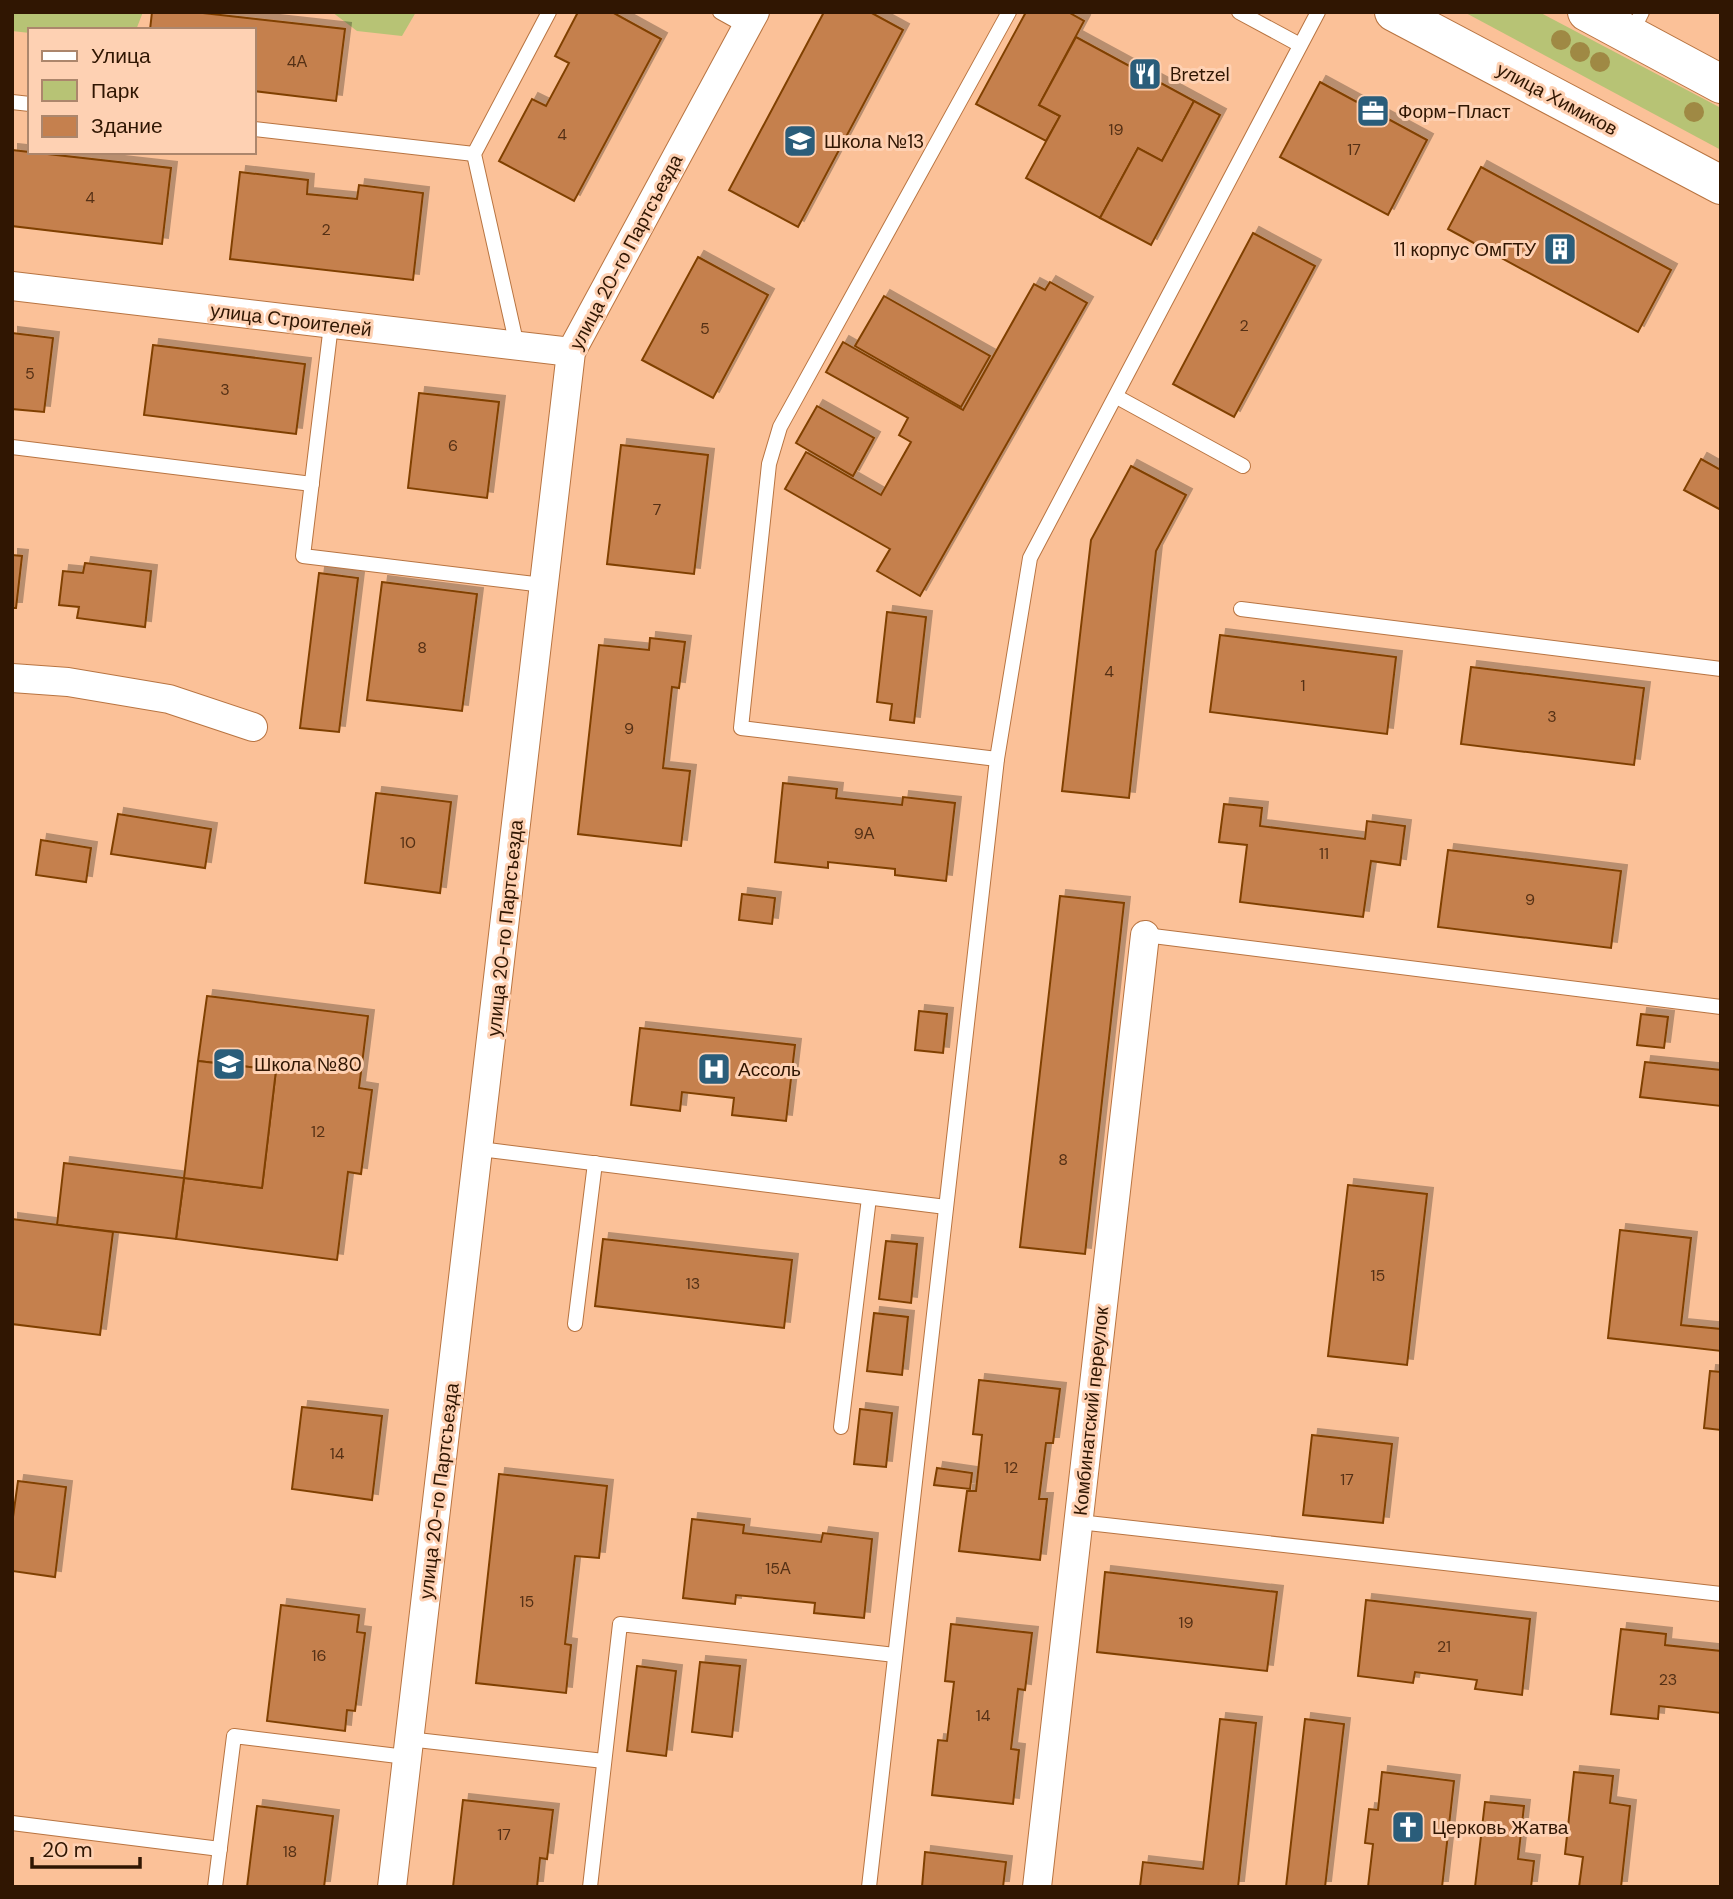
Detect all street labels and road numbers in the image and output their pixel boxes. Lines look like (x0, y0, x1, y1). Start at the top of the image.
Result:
street label: улица Химиков (1492, 57, 1622, 141)
street label: улица 20-го Партсъезда (564, 150, 688, 354)
street label: улица Строителей (209, 298, 373, 342)
street label: улица 20-го Партсъезда (481, 818, 529, 1038)
street label: Комбинатский переулок (1068, 1304, 1114, 1517)
street label: улица 20-го Партсъезда (413, 1381, 465, 1601)

